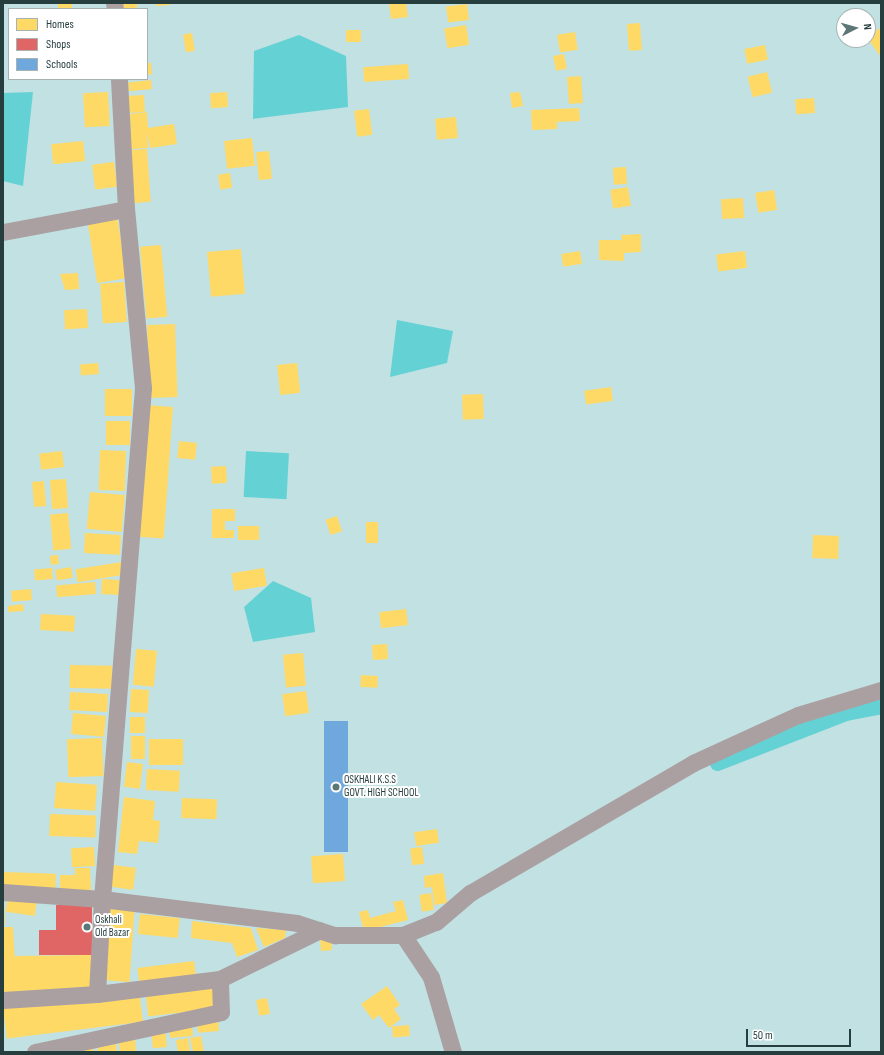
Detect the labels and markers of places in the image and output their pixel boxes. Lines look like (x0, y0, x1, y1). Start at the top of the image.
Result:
place label: OSKHALI K.S.S GOVT. HIGH SCHOOL (344, 774, 418, 800)
marker: OSKHALI K.S.S GOVT. HIGH SCHOOL (331, 782, 341, 792)
place label: Oskhali Old Bazar (95, 914, 129, 940)
marker: Oskhali Old Bazar (82, 922, 92, 932)

